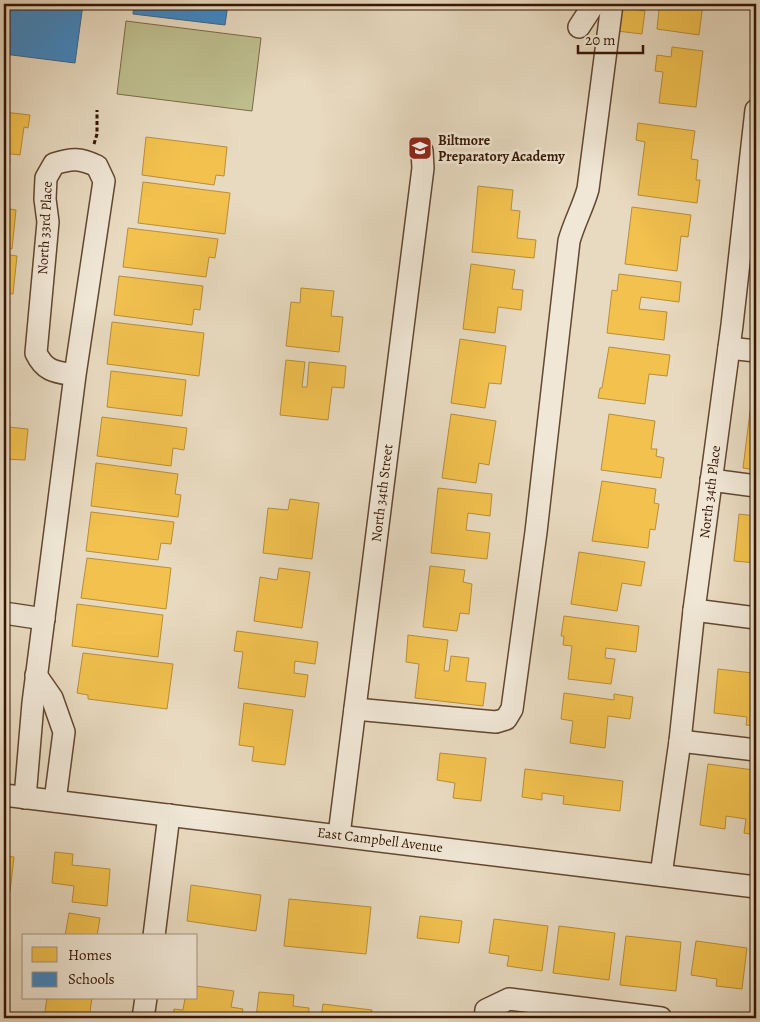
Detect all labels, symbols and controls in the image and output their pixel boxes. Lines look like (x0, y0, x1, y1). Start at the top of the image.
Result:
scale bar (578, 22, 642, 54)
text: 20 m (585, 30, 616, 50)
place label: Biltmore Preparatory Academy (438, 131, 565, 166)
school or university icon: Biltmore Preparatory Academy (407, 135, 433, 161)
street label: North 33rd Place (33, 181, 57, 275)
street label: North 34th Street (367, 443, 397, 543)
street label: North 34th Place (695, 444, 725, 540)
street label: East Campbell Avenue (316, 823, 444, 857)
legend (22, 934, 198, 1000)
text: Homes (68, 945, 112, 965)
text: Schools (68, 969, 115, 989)

